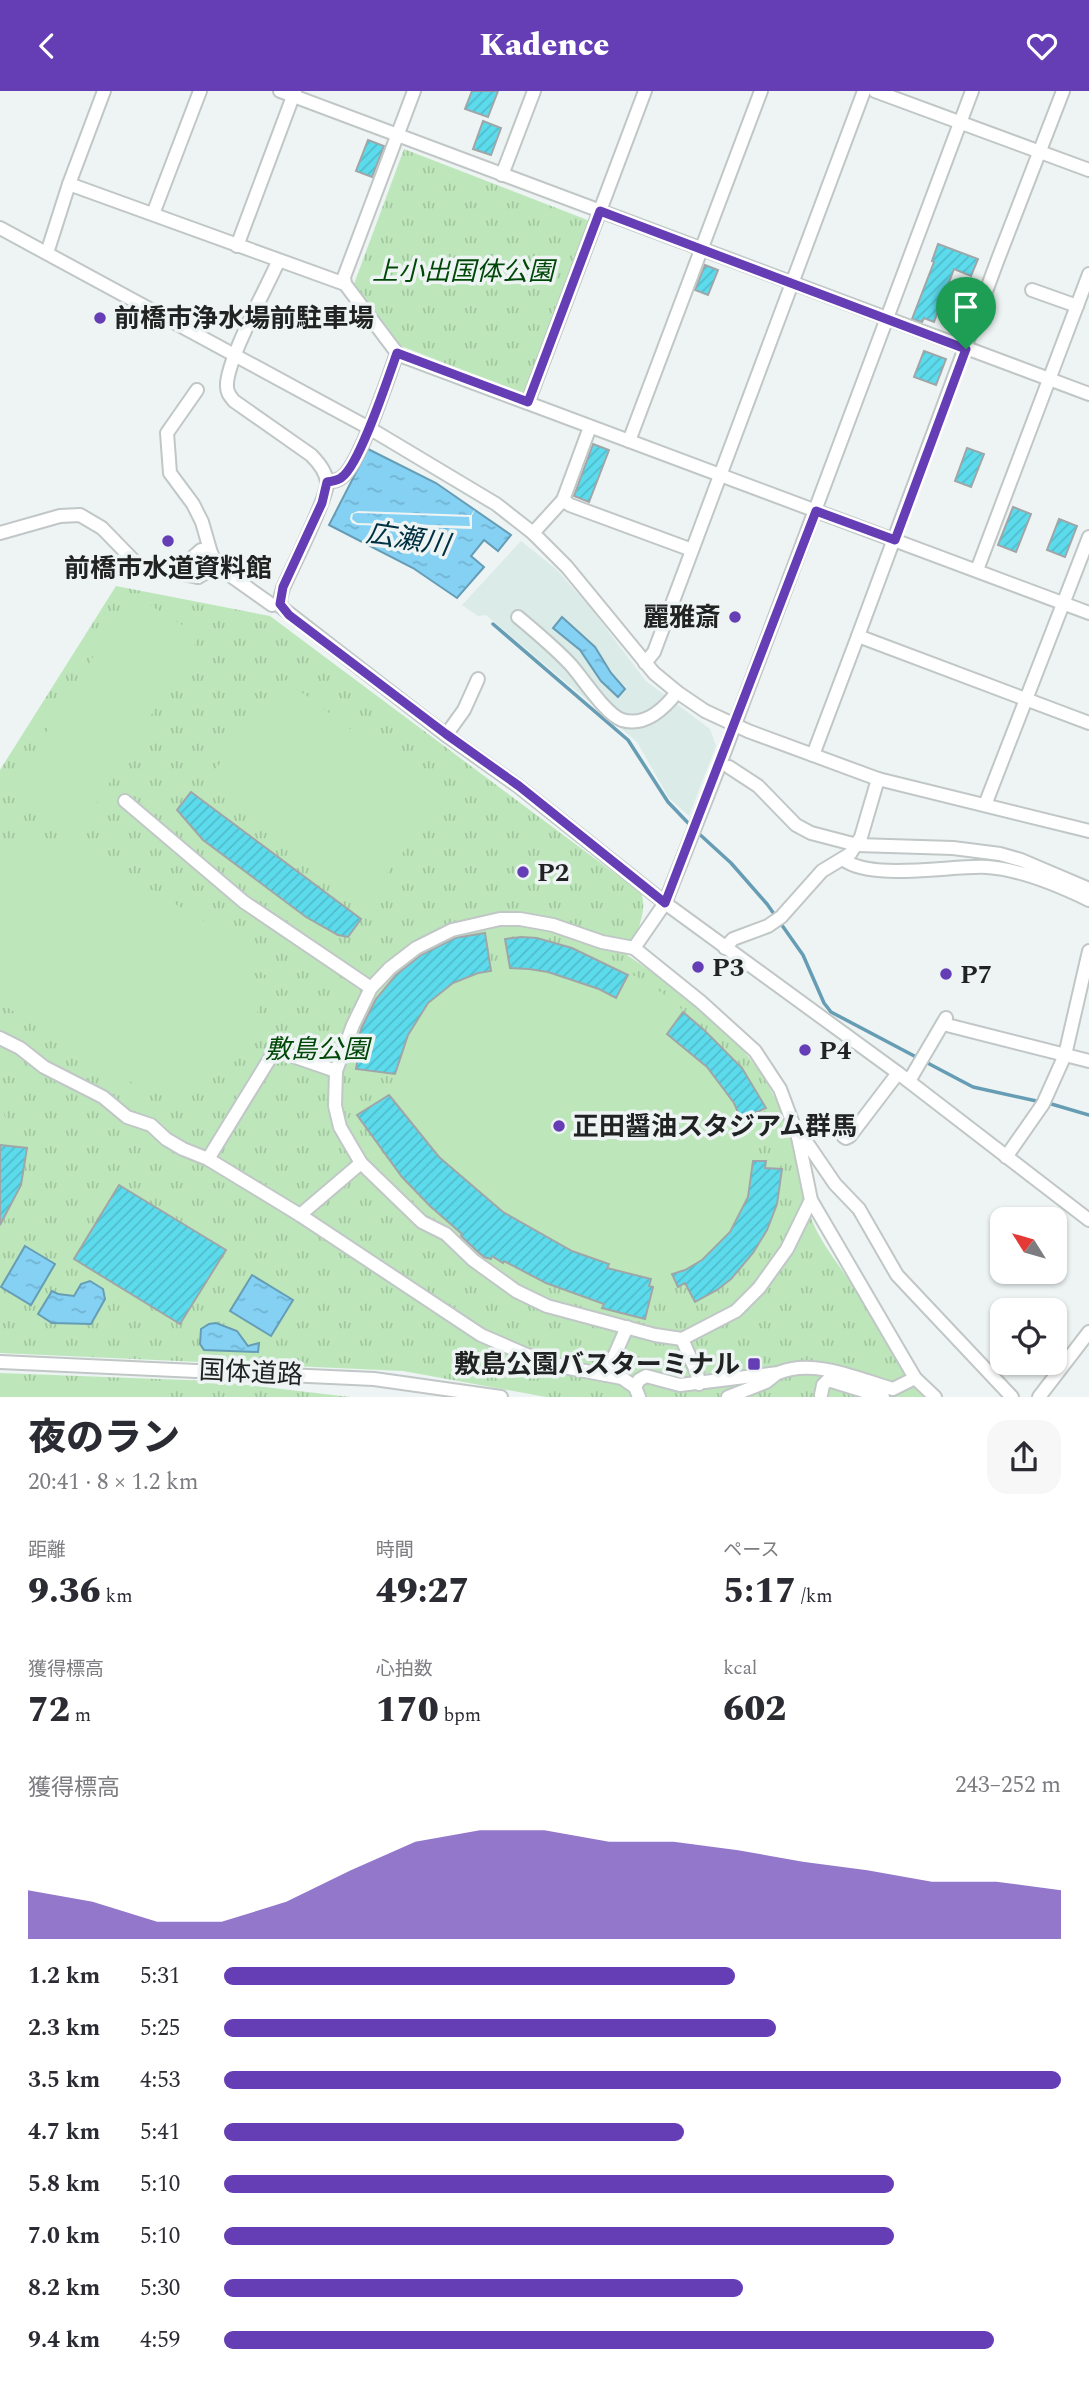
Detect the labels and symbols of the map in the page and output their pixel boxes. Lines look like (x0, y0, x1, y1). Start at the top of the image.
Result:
park label: 上小出国体公園 (372, 252, 558, 292)
pin (936, 277, 996, 349)
place label: 前橋市浄水場前駐車場 (114, 299, 374, 339)
marker: 前橋市浄水場前駐車場 (92, 310, 108, 326)
water label: 広瀬川 (363, 512, 456, 568)
marker: 前橋市水道資料館 (160, 533, 176, 549)
place label: 前橋市水道資料館 (64, 549, 272, 589)
place label: 麗雅斎 (643, 598, 721, 638)
marker: 麗雅斎 (727, 609, 743, 625)
place label: P2 (537, 853, 569, 893)
marker: P2 (515, 864, 531, 880)
place label: P3 (712, 948, 744, 988)
place label: P7 (960, 955, 992, 995)
marker: P3 (690, 959, 706, 975)
marker: P7 (938, 966, 954, 982)
park label: 敷島公園 (265, 1030, 373, 1070)
place label: P4 (819, 1031, 852, 1071)
marker: P4 (797, 1042, 813, 1058)
place label: 正田醤油スタジアム群馬 (573, 1107, 857, 1147)
marker: 正田醤油スタジアム群馬 (551, 1118, 567, 1134)
north arrow (990, 1207, 1068, 1285)
place label: 敷島公園バスターミナル (454, 1345, 740, 1385)
street label: 国体道路 (198, 1350, 304, 1396)
marker: 敷島公園バスターミナル (746, 1356, 762, 1372)

